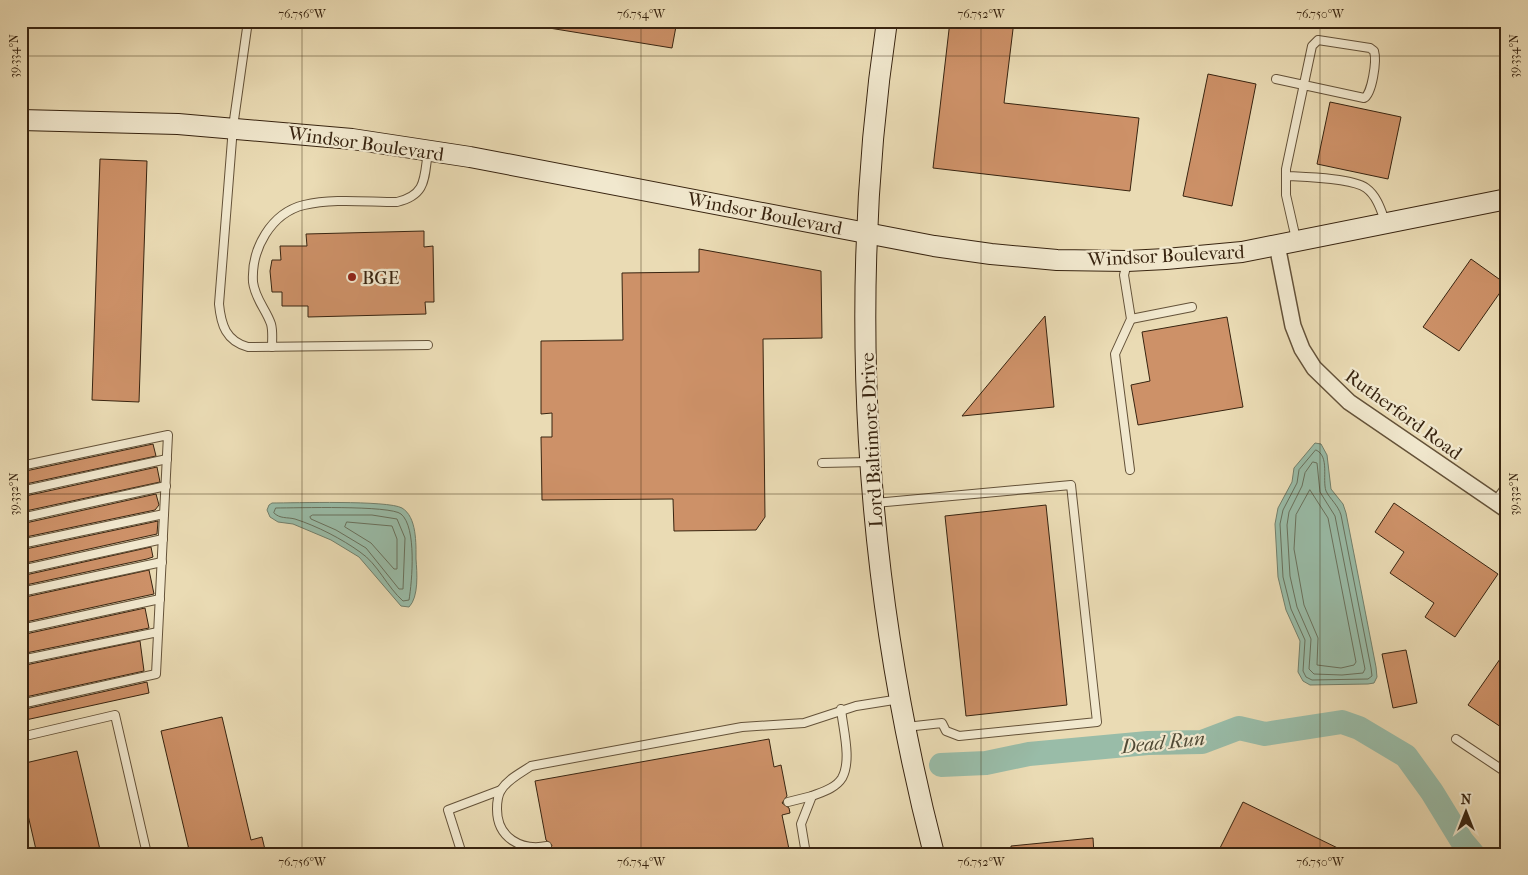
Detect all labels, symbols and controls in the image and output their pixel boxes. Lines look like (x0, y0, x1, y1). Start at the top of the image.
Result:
text: 76.756°W (278, 7, 327, 21)
text: 76.754°W (617, 7, 666, 21)
text: 76.752°W (957, 7, 1006, 21)
text: 76.750°W (1296, 7, 1345, 21)
text: 39.334°N (7, 34, 21, 78)
text: 39.334°N (1507, 34, 1521, 78)
street label: Windsor Boulevard (285, 122, 446, 166)
street label: Windsor Boulevard (685, 188, 845, 240)
street label: Windsor Boulevard (1086, 241, 1246, 271)
place label: BGE (362, 267, 400, 289)
marker: BGE (346, 271, 358, 283)
street label: Lord Baltimore Drive (856, 352, 888, 528)
street label: Rutherford Road (1341, 365, 1467, 465)
text: 39.332°N (7, 472, 21, 516)
text: 39.332°N (1507, 472, 1521, 516)
water label: Dead Run (1118, 727, 1206, 759)
north arrow (1440, 788, 1490, 838)
text: N (1461, 791, 1472, 808)
text: 76.756°W (278, 855, 327, 869)
text: 76.754°W (617, 855, 666, 869)
text: 76.752°W (957, 855, 1006, 869)
text: 76.750°W (1296, 855, 1345, 869)

